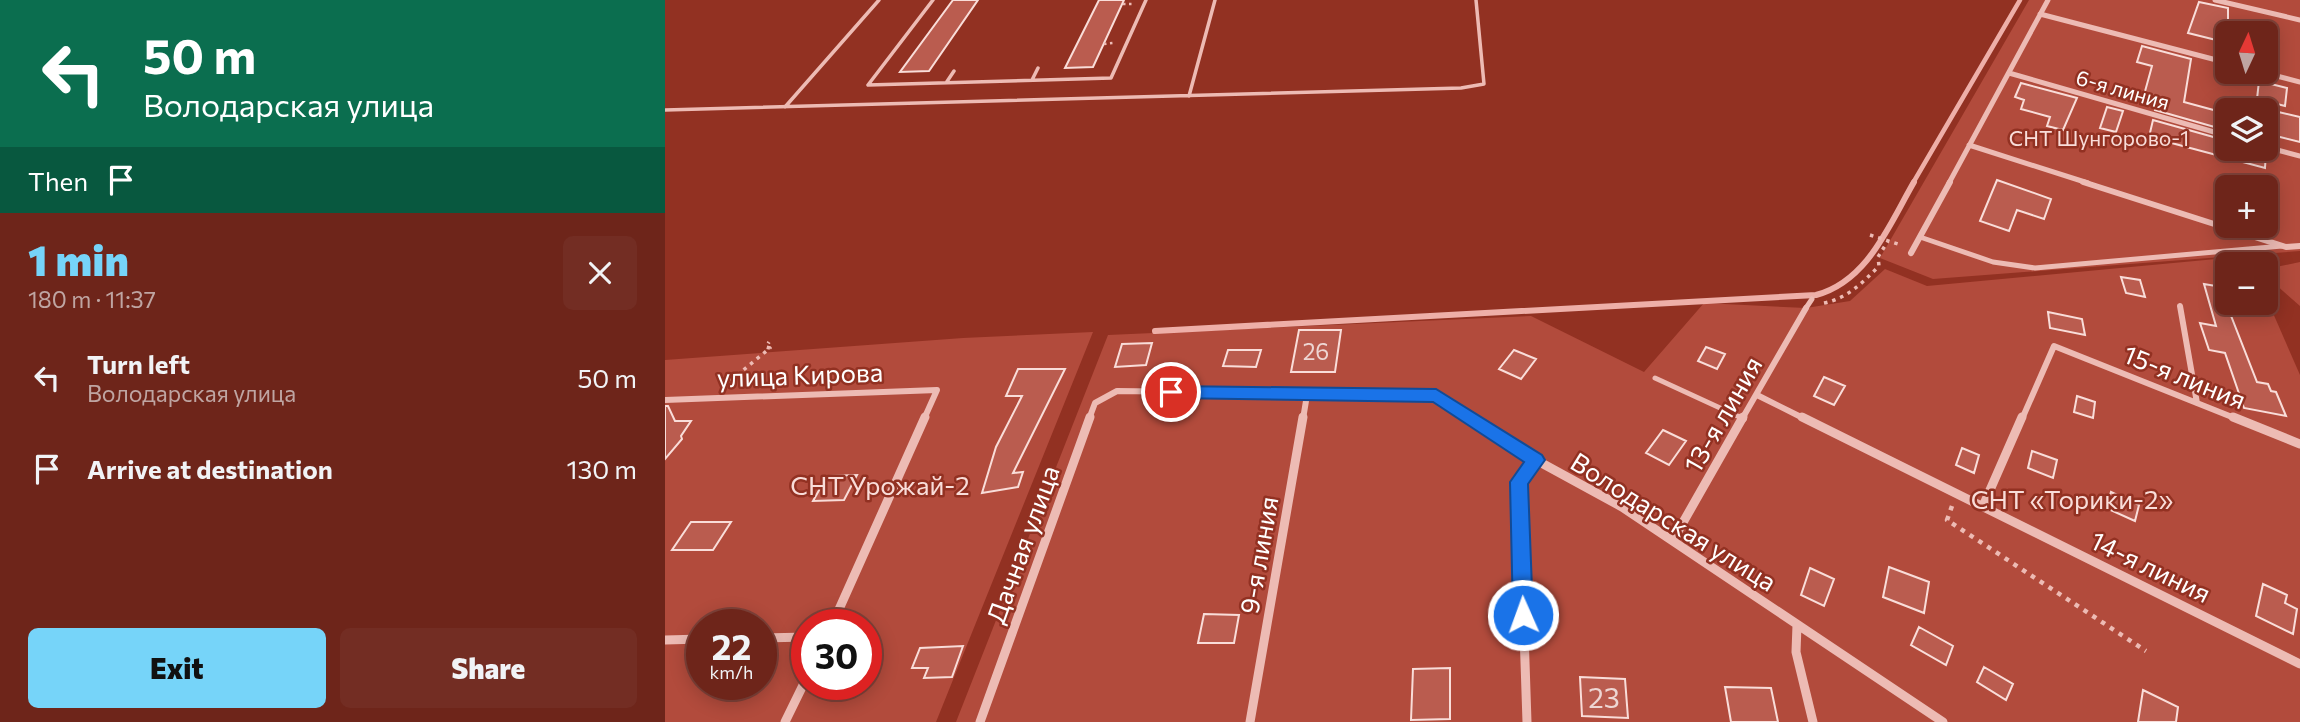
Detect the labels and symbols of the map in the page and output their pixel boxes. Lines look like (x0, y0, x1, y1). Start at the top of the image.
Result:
north arrow (2215, 21, 2279, 84)
street label: 6-я линия (2073, 64, 2173, 114)
park label: СНТ Шунгорово-1 (2009, 125, 2189, 150)
house number: 26 (1303, 337, 1329, 365)
street label: 15-я линия (2119, 337, 2251, 415)
street label: 13-я линия (1676, 350, 1768, 478)
street label: улица Кирова (716, 356, 884, 392)
pin (1141, 362, 1201, 422)
street label: Володарская улица (1566, 445, 1782, 597)
street label: Дачная улица (979, 461, 1065, 627)
park label: СНТ Урожай-2 (790, 469, 970, 500)
park label: СНТ «Торики-2» (1971, 483, 2173, 514)
street label: 9-я линия (1232, 494, 1284, 616)
street label: 14-я линия (2086, 524, 2216, 608)
position arrow (1486, 578, 1560, 652)
speed limit sign: 30 (791, 609, 882, 700)
house number: 23 (1588, 680, 1620, 714)

